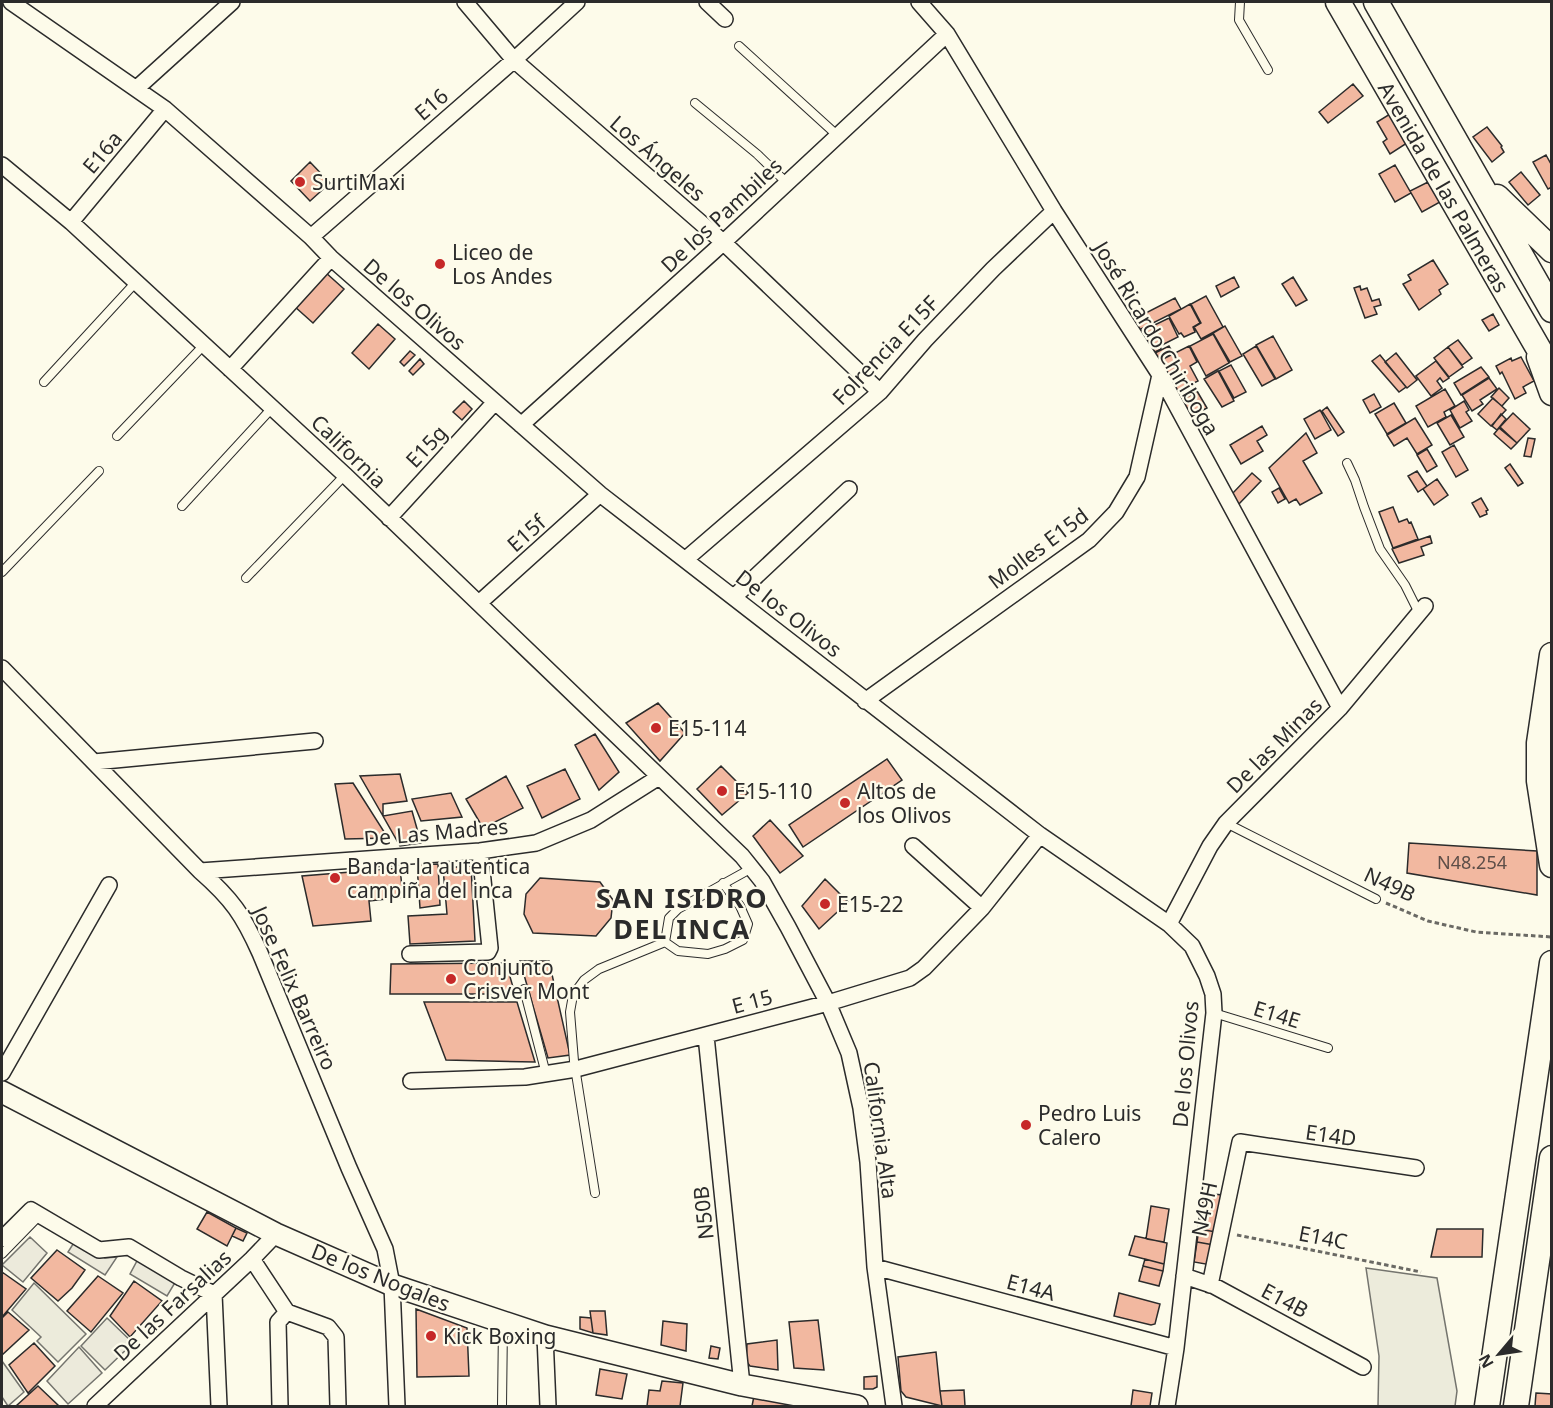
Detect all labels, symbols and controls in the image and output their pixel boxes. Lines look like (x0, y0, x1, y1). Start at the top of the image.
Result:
street label: Avenida de las Palmeras (1372, 77, 1516, 297)
street label: E16 (408, 82, 454, 126)
street label: Los Ángeles (604, 109, 712, 207)
street label: E16a (76, 125, 128, 179)
street label: De los Pambiles (654, 152, 788, 278)
place label: SurtiMaxi (312, 168, 406, 196)
marker: SurtiMaxi (293, 175, 307, 189)
street label: José Ricardo Chiriboga (1087, 234, 1226, 440)
place label: Liceo de Los Andes (452, 238, 552, 290)
street label: De los Olivos (358, 252, 472, 356)
marker: Liceo de Los Andes (433, 257, 447, 271)
street label: Folrencia E15F (826, 289, 944, 411)
street label: California (305, 408, 393, 494)
street label: E15g (399, 419, 453, 473)
street label: Molles E15d (982, 501, 1094, 595)
street label: E15f (501, 507, 553, 558)
street label: De los Olivos (730, 563, 848, 663)
street label: De las Minas (1220, 691, 1328, 799)
place label: E15-114 (668, 714, 747, 742)
marker: E15-114 (649, 721, 663, 735)
place label: E15-110 (734, 777, 813, 805)
place label: Altos de los Olivos (857, 777, 951, 829)
marker: E15-110 (715, 784, 729, 798)
marker: Altos de los Olivos (838, 796, 852, 810)
street label: De Las Madres (363, 812, 509, 852)
house number: N48.254 (1437, 850, 1507, 874)
place label: Banda la autentica campiña del inca (347, 852, 530, 904)
street label: N49B (1360, 860, 1420, 908)
marker: Banda la autentica campiña del inca (328, 871, 342, 885)
district label: SAN ISIDRO DEL INCA (596, 879, 768, 947)
place label: E15-22 (837, 890, 904, 918)
marker: E15-22 (818, 897, 832, 911)
street label: Jose Felix Barreiro (245, 900, 344, 1074)
place label: Conjunto Crisver Mont (463, 953, 590, 1005)
marker: Conjunto Crisver Mont (444, 972, 458, 986)
street label: E 15 (728, 982, 776, 1020)
street label: E14E (1250, 994, 1304, 1034)
street label: De los Olivos (1166, 1000, 1204, 1128)
street label: California Alta (858, 1060, 904, 1200)
place label: Pedro Luis Calero (1038, 1099, 1141, 1151)
marker: Pedro Luis Calero (1019, 1118, 1033, 1132)
street label: E14D (1304, 1118, 1358, 1152)
street label: N49H (1185, 1179, 1223, 1239)
street label: N50B (686, 1185, 720, 1241)
street label: E14C (1296, 1219, 1350, 1255)
street label: De los Nogales (308, 1236, 454, 1318)
street label: De las Farsalias (107, 1243, 237, 1367)
street label: E14A (1004, 1267, 1059, 1307)
street label: E14B (1257, 1276, 1313, 1324)
place label: Kick Boxing (443, 1322, 557, 1350)
north arrow (1469, 1324, 1529, 1384)
marker: Kick Boxing (424, 1329, 438, 1343)
text: N (1473, 1350, 1499, 1372)

